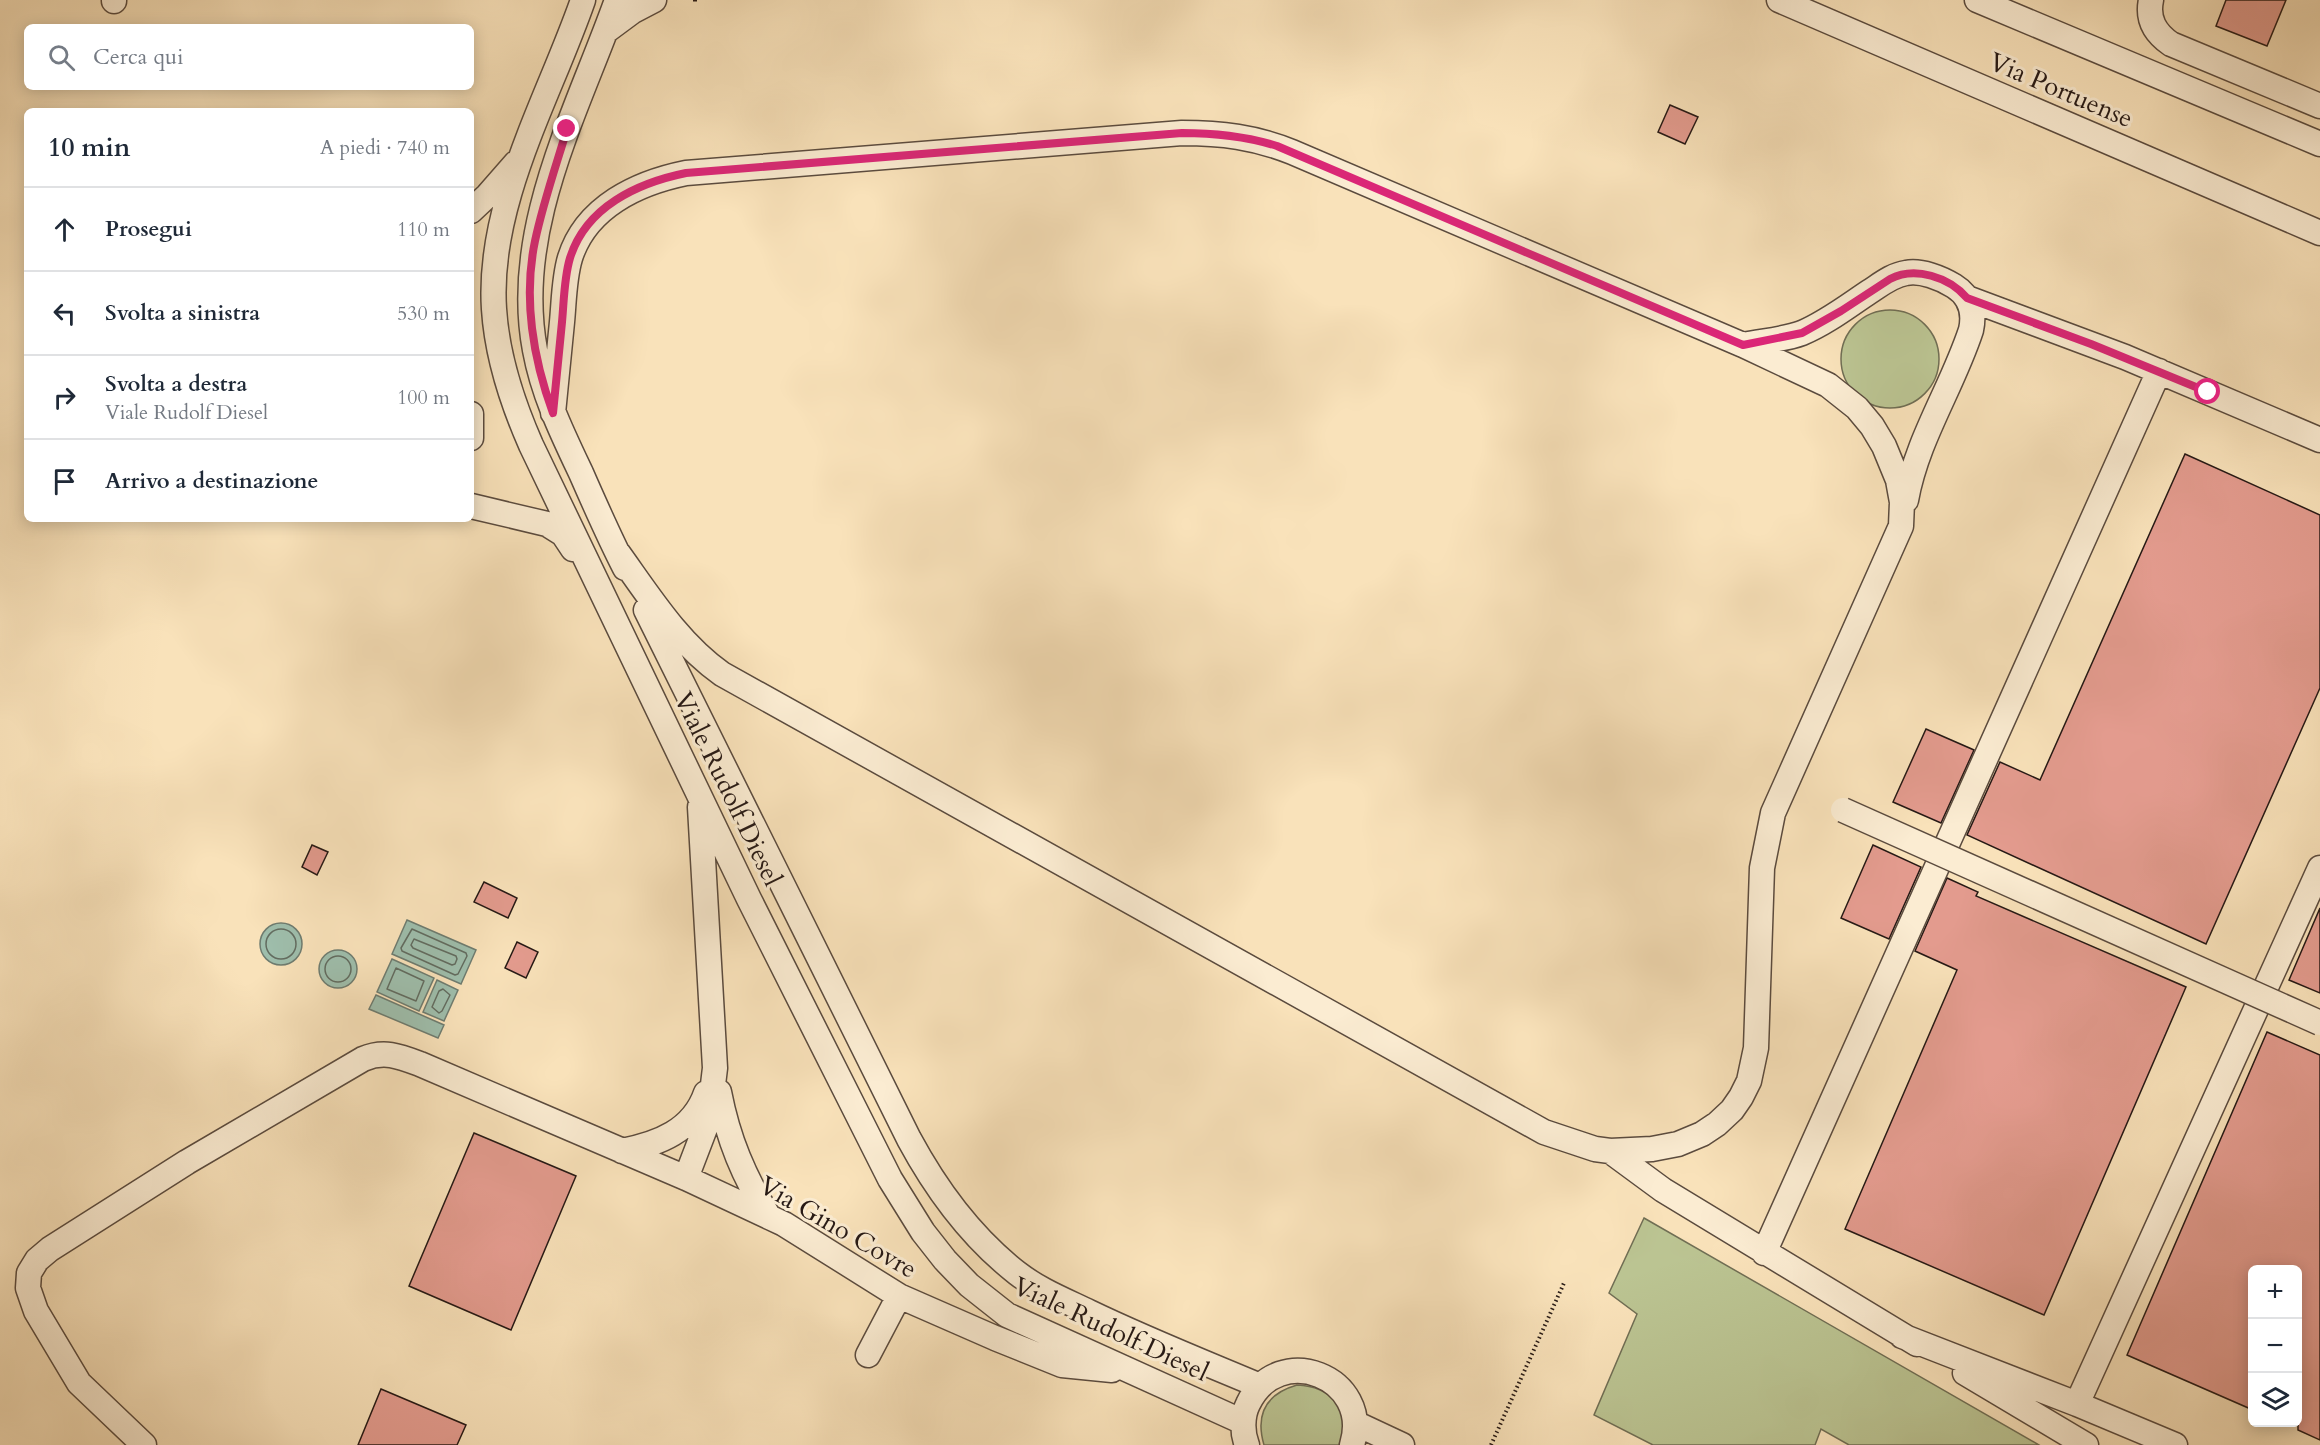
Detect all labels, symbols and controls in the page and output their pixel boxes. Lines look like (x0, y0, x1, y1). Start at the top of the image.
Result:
search box (24, 24, 474, 90)
icon: search (45, 41, 78, 74)
text: Cerca qui (93, 42, 183, 72)
street label: Via Portuense (1984, 44, 2138, 136)
route end (553, 115, 579, 141)
text: 10 min (48, 130, 131, 165)
text: A piedi · 740 m (320, 134, 450, 161)
icon: ahead (48, 213, 81, 246)
text: Prosegui (105, 214, 192, 244)
text: 110 m (397, 216, 450, 243)
icon: left (48, 297, 81, 330)
text: Svolta a sinistra (105, 298, 260, 328)
text: 530 m (397, 300, 450, 327)
text: Svolta a destra (105, 369, 247, 399)
route start (2194, 378, 2220, 404)
icon: right (48, 381, 81, 414)
text: 100 m (397, 384, 450, 411)
text: Viale Rudolf Diesel (105, 399, 268, 426)
icon: arrive (48, 465, 81, 498)
text: Arrivo a destinazione (105, 466, 318, 496)
street label: Viale Rudolf Diesel (666, 686, 790, 892)
street label: Via Gino Covre (753, 1168, 923, 1286)
map controls (2248, 1265, 2302, 1427)
button: + (2248, 1265, 2302, 1319)
street label: Viale Rudolf Diesel (1007, 1268, 1215, 1390)
button: − (2248, 1319, 2302, 1373)
button: layers (2248, 1373, 2302, 1427)

